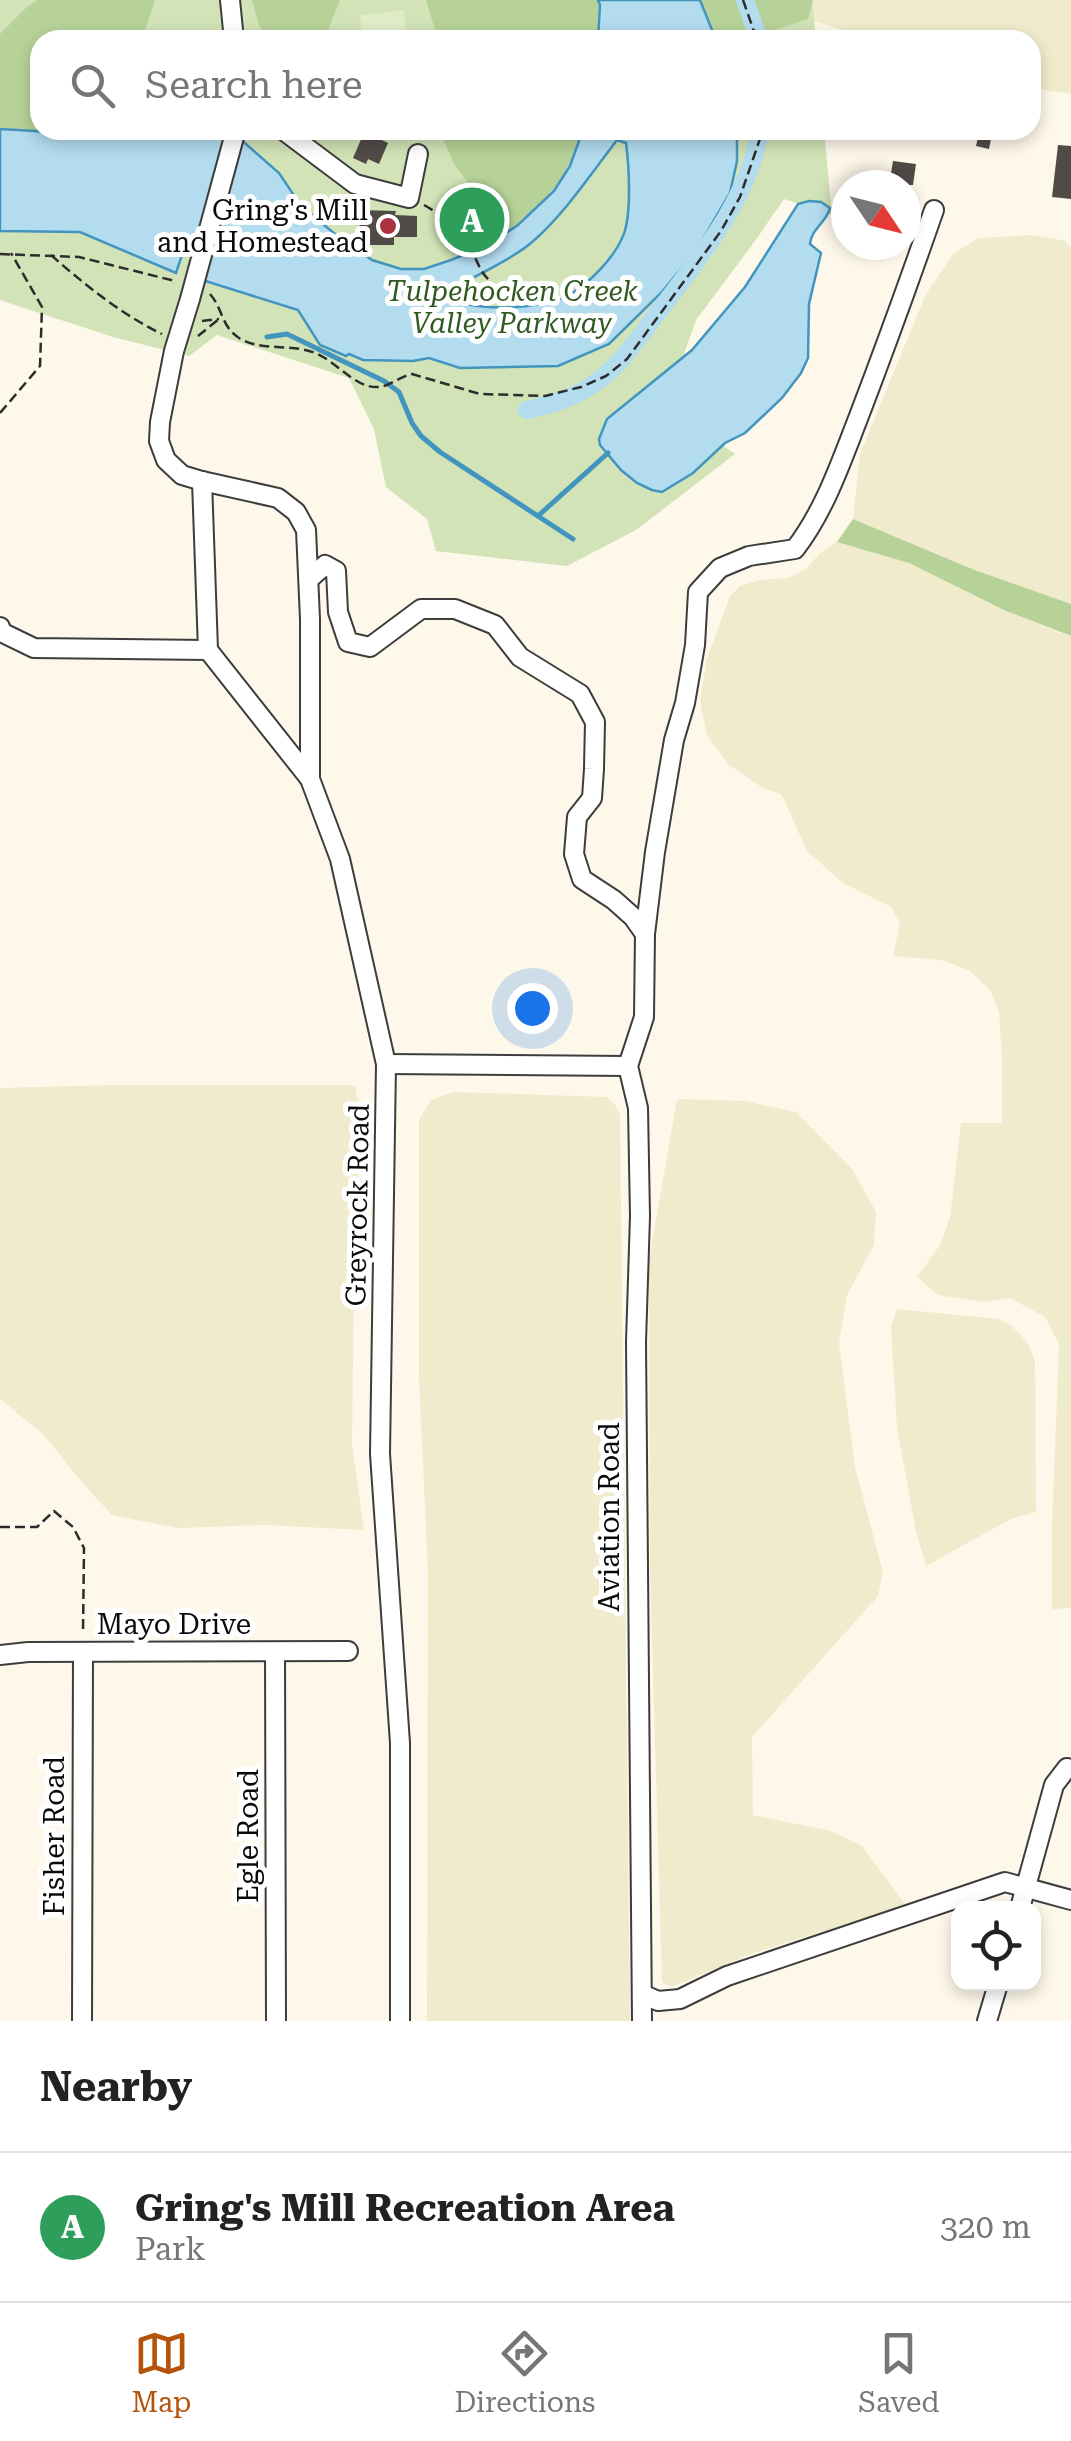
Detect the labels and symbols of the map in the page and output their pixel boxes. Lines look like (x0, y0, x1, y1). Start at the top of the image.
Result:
north arrow (831, 170, 921, 260)
pin: A (440, 182, 504, 258)
place label: Gring's Mill and Homestead (157, 194, 368, 259)
marker: Gring's Mill and Homestead (377, 215, 399, 237)
park label: Tulpehocken Creek Valley Parkway (386, 275, 639, 340)
your location (507, 983, 558, 1034)
street label: Greyrock Road (339, 1103, 376, 1307)
street label: Aviation Road (593, 1422, 626, 1612)
street label: Mayo Drive (97, 1608, 251, 1641)
street label: Fisher Road (38, 1756, 71, 1916)
street label: Egle Road (232, 1769, 265, 1903)

